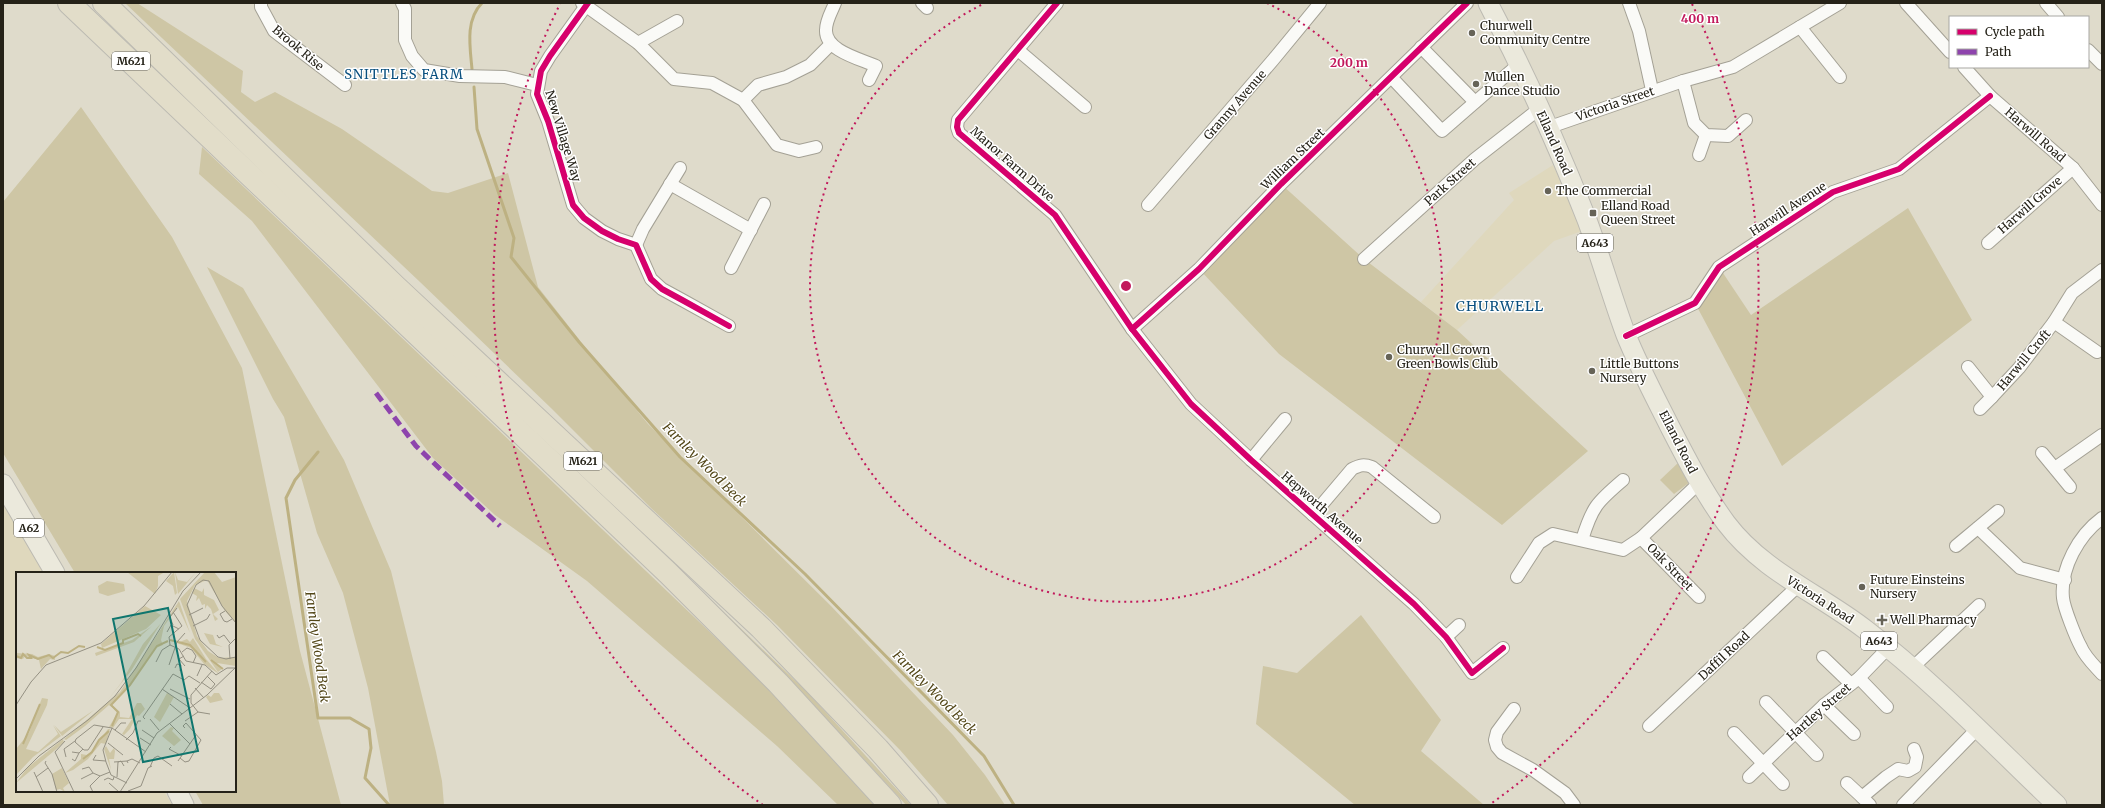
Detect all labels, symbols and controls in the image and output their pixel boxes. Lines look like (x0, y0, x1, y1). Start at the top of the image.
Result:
text: 400 m (1681, 11, 1719, 26)
legend (1949, 16, 2089, 68)
place label: Churwell Community Centre (1480, 18, 1590, 47)
street label: Brook Rise (270, 22, 327, 73)
text: Cycle path (1985, 24, 2045, 39)
marker: Churwell Community Centre (1467, 28, 1477, 38)
text: Path (1985, 44, 2011, 59)
road number: M621 (112, 52, 150, 70)
text: 200 m (1330, 55, 1368, 70)
district label: SNITTLES FARM (344, 66, 464, 83)
street label: Granny Avenue (1200, 67, 1269, 143)
place label: Mullen Dance Studio (1484, 69, 1560, 98)
marker: Mullen Dance Studio (1471, 79, 1481, 89)
street label: Victoria Street (1573, 83, 1656, 124)
street label: New Village Way (542, 88, 585, 184)
street label: Harwill Road (2002, 104, 2069, 165)
street label: Elland Road (1534, 108, 1575, 177)
street label: Manor Farm Drive (967, 123, 1057, 204)
street label: William Street (1257, 124, 1328, 193)
street label: Park Street (1421, 154, 1479, 209)
street label: Harwill Grove (1995, 173, 2065, 236)
street label: Harwill Avenue (1747, 178, 1829, 239)
place label: The Commercial (1556, 183, 1652, 198)
marker: The Commercial (1543, 186, 1553, 196)
place label: Elland Road Queen Street (1601, 198, 1676, 227)
marker: Elland Road Queen Street (1588, 208, 1598, 218)
road number: A643 (1577, 234, 1613, 252)
centre of rings (1119, 279, 1133, 293)
district label: CHURWELL (1456, 297, 1544, 315)
street label: Harwill Croft (1994, 326, 2054, 393)
place label: Churwell Crown Green Bowls Club (1397, 342, 1498, 371)
marker: Churwell Crown Green Bowls Club (1384, 352, 1394, 362)
place label: Little Buttons Nursery (1600, 356, 1679, 385)
marker: Little Buttons Nursery (1587, 366, 1597, 376)
street label: Elland Road (1656, 408, 1701, 476)
water label: Farnley Wood Beck (658, 418, 750, 510)
road number: M621 (564, 452, 602, 470)
street label: Hepworth Avenue (1279, 468, 1366, 547)
road number: A62 (14, 519, 44, 537)
street label: Oak Street (1644, 540, 1697, 594)
inset map (16, 572, 236, 792)
street label: Victoria Road (1783, 572, 1857, 627)
place label: Future Einsteins Nursery (1870, 572, 1965, 601)
marker: Future Einsteins Nursery (1857, 582, 1867, 592)
water label: Farnley Wood Beck (301, 590, 334, 704)
place label: Well Pharmacy (1889, 612, 1977, 627)
marker: Well Pharmacy (1877, 615, 1887, 625)
street label: Daffil Road (1695, 628, 1752, 683)
road number: A643 (1861, 632, 1897, 650)
water label: Farnley Wood Beck (888, 646, 980, 738)
street label: Hartley Street (1783, 679, 1854, 744)

